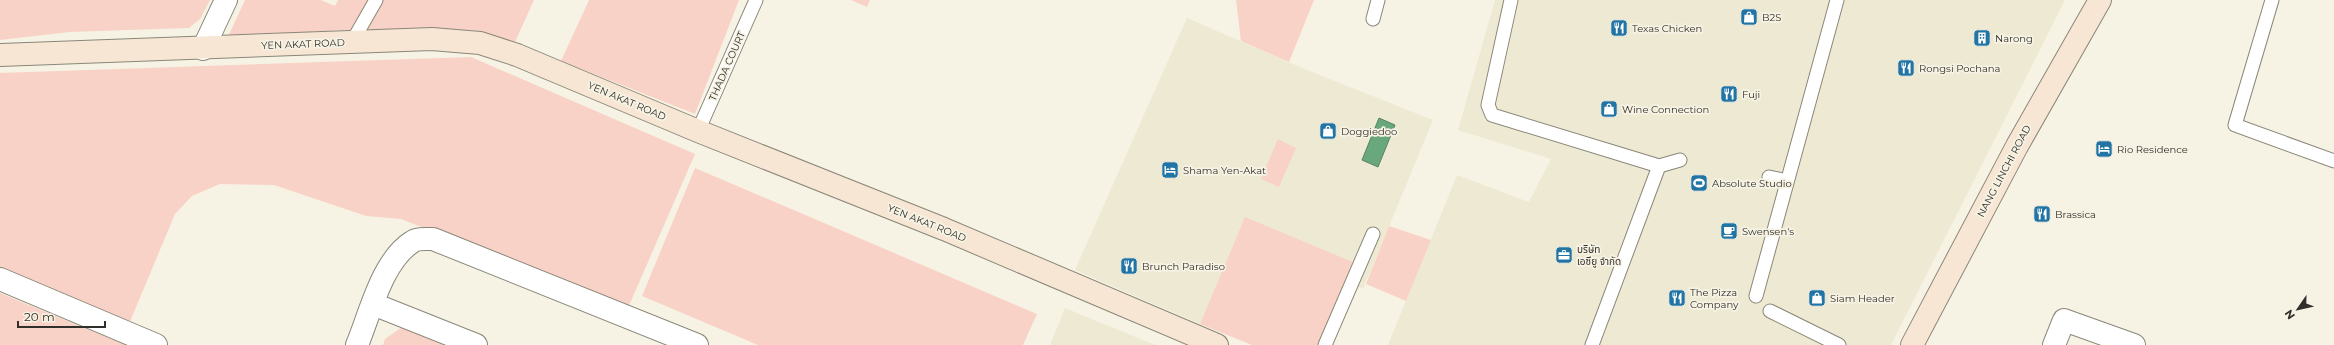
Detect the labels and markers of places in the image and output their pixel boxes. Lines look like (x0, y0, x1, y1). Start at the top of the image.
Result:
shop icon: B2S (1739, 7, 1759, 27)
place label: B2S (1762, 11, 1781, 24)
restaurant icon: Texas Chicken (1609, 18, 1629, 38)
place label: Texas Chicken (1632, 22, 1702, 35)
building icon: Narong (1972, 28, 1992, 48)
place label: Narong (1995, 32, 2033, 45)
restaurant icon: Rongsi Pochana (1896, 58, 1916, 78)
place label: Rongsi Pochana (1919, 62, 2001, 75)
restaurant icon: Fuji (1719, 84, 1739, 104)
place label: Fuji (1742, 88, 1760, 101)
shop icon: Wine Connection (1599, 99, 1619, 119)
place label: Wine Connection (1622, 103, 1709, 116)
shop icon: Doggiedoo (1318, 121, 1338, 141)
place label: Doggiedoo (1341, 125, 1397, 138)
hotel icon: Rio Residence (2094, 139, 2114, 159)
place label: Rio Residence (2117, 143, 2188, 156)
hotel icon: Shama Yen-Akat (1160, 160, 1180, 180)
place label: Shama Yen-Akat (1183, 164, 1266, 177)
sports icon: Absolute Studio (1689, 173, 1709, 193)
place label: Absolute Studio (1712, 177, 1792, 190)
restaurant icon: Brassica (2032, 204, 2052, 224)
place label: Brassica (2055, 208, 2096, 221)
cafe icon: Swensen's (1719, 221, 1739, 241)
place label: Swensen's (1742, 225, 1794, 238)
place label: บริษัท เอซียู จำกัด (1577, 243, 1621, 268)
office icon: บริษัท เอซียู จำกัด (1554, 245, 1574, 265)
restaurant icon: Brunch Paradiso (1119, 256, 1139, 276)
place label: Brunch Paradiso (1142, 260, 1225, 273)
place label: The Pizza Company (1690, 286, 1739, 311)
restaurant icon: The Pizza Company (1667, 288, 1687, 308)
shop icon: Siam Header (1807, 288, 1827, 308)
place label: Siam Header (1830, 292, 1895, 305)

